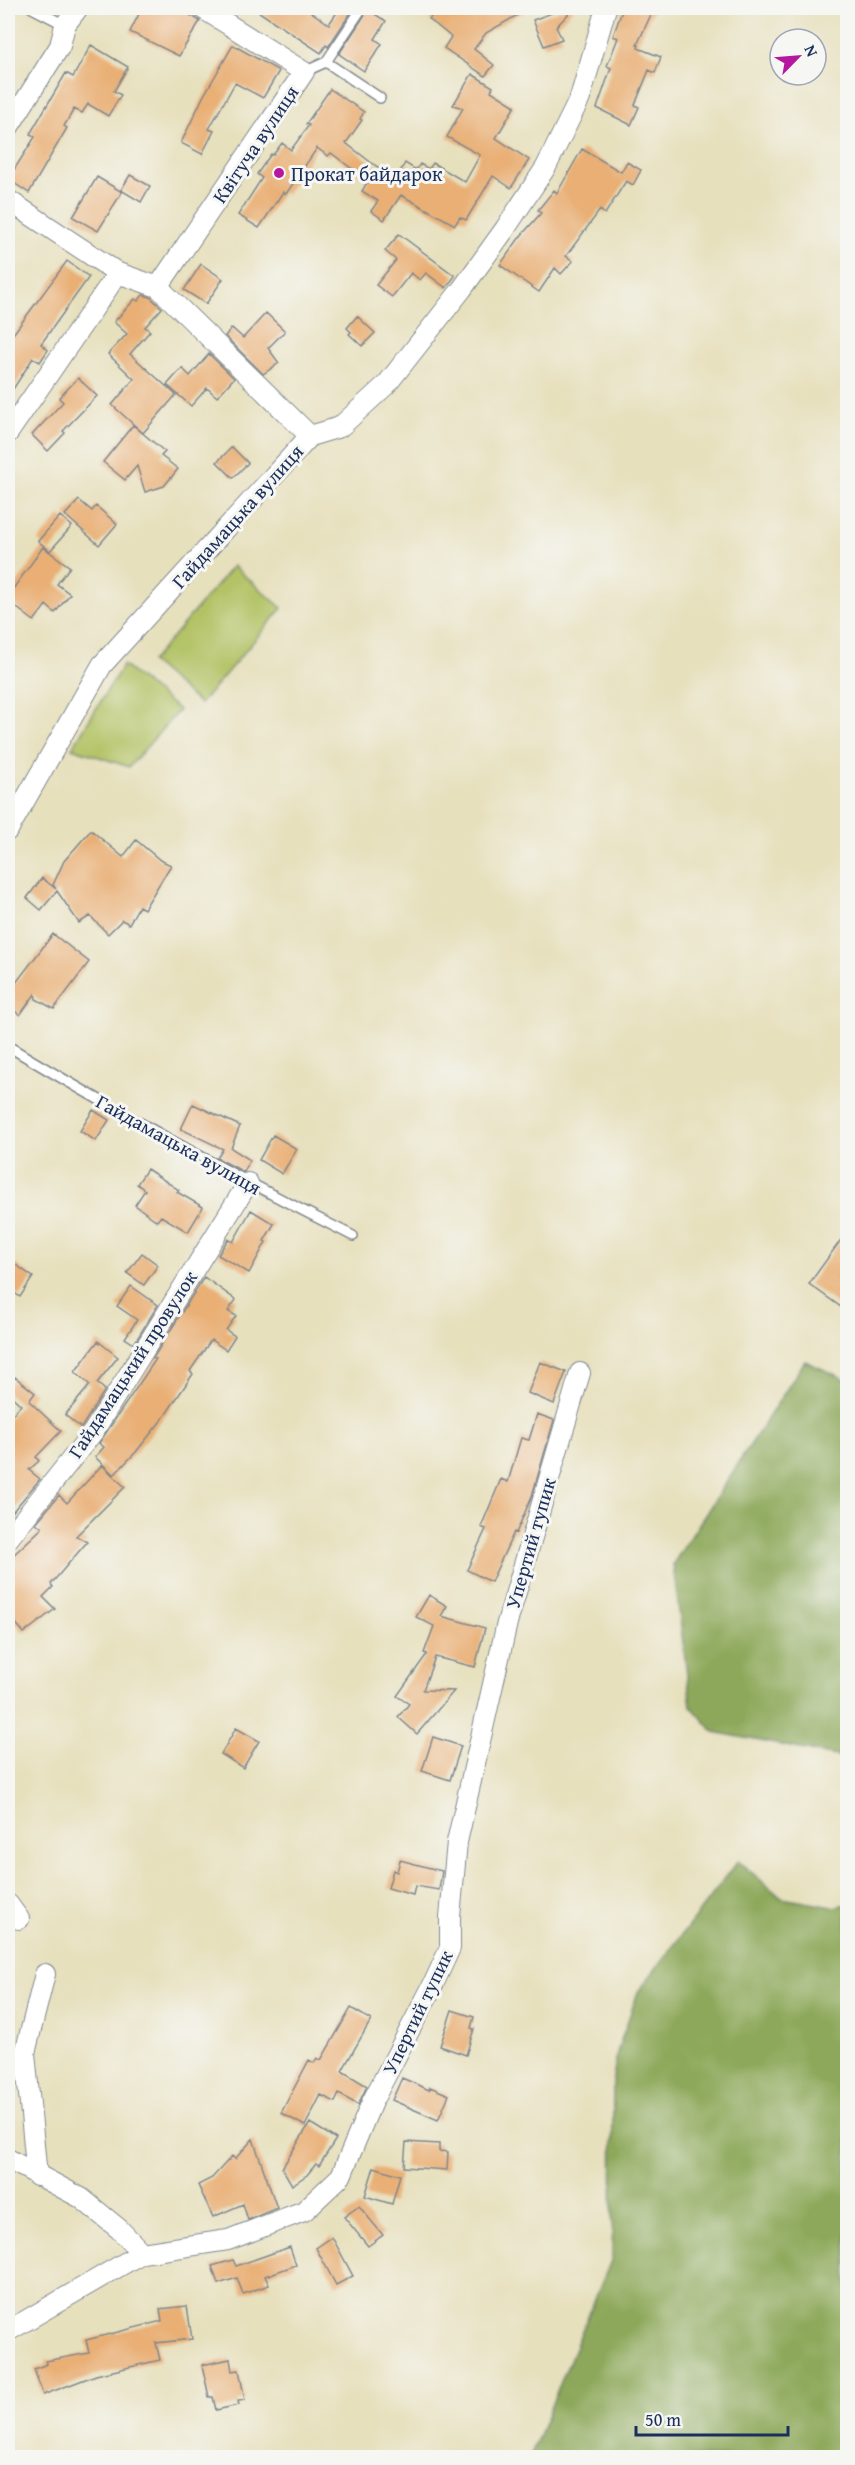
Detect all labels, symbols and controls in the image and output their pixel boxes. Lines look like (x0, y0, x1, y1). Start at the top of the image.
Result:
north arrow (768, 27, 828, 87)
text: N (798, 41, 825, 61)
street label: Квітуча вулиця (205, 79, 305, 209)
place label: Прокат байдарок (291, 159, 443, 188)
marker: Прокат байдарок (272, 166, 286, 180)
street label: Гайдамацька вулиця (164, 438, 310, 594)
street label: Гайдамацька вулиця (91, 1087, 267, 1201)
street label: Гайдамацький провулок (60, 1264, 204, 1464)
street label: Упертий тупик (497, 1474, 563, 1612)
street label: Упертий тупик (374, 1945, 460, 2079)
scale bar (636, 2399, 788, 2437)
text: 50 m (645, 2406, 681, 2433)

